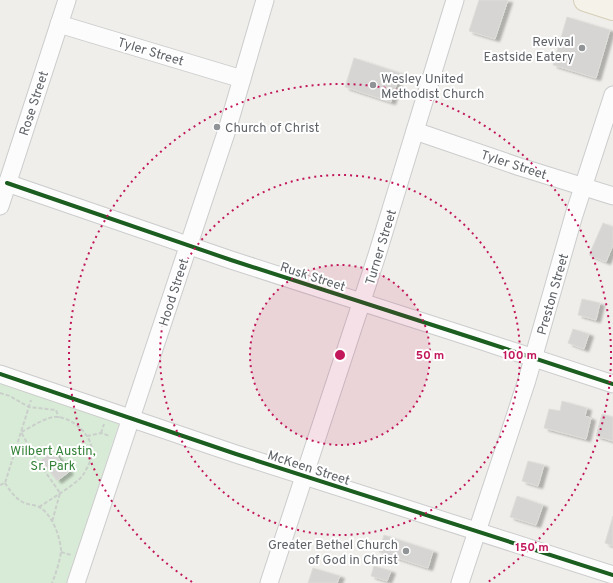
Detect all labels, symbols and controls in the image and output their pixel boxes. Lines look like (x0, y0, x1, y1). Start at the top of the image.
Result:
street label: Tyler Street (115, 35, 186, 71)
place label: Revival Eastside Eatery (484, 35, 574, 66)
marker: Revival Eastside Eatery (577, 43, 587, 53)
street label: Rose Street (17, 69, 53, 138)
place label: Wesley United Methodist Church (381, 72, 484, 103)
marker: Wesley United Methodist Church (368, 80, 378, 90)
place label: Church of Christ (225, 121, 319, 137)
marker: Church of Christ (212, 122, 222, 132)
street label: Tyler Street (478, 148, 548, 184)
street label: Turner Street (363, 208, 401, 287)
street label: Preston Street (535, 252, 573, 337)
street label: Hood Street (156, 257, 193, 328)
street label: Rusk Street (278, 260, 347, 296)
centre of rings (333, 348, 347, 362)
text: 50 m (416, 348, 444, 364)
text: 100 m (503, 348, 537, 364)
park label: Wilbert Austin, Sr. Park (10, 444, 96, 475)
street label: McKeen Street (265, 448, 352, 490)
place label: Greater Bethel Church of God in Christ (268, 538, 398, 569)
text: 150 m (515, 540, 549, 556)
marker: Greater Bethel Church of God in Christ (401, 546, 411, 556)

